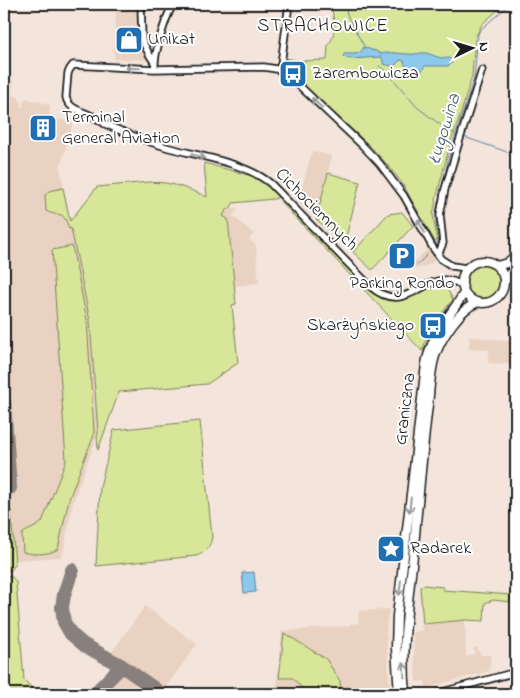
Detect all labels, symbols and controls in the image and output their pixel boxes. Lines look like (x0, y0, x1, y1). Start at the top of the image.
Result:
district label: STRACHOWICE (257, 13, 389, 40)
north arrow (448, 22, 498, 72)
shop icon: Unikat (114, 25, 144, 55)
place label: Unikat (148, 27, 195, 53)
text: N (473, 41, 494, 53)
bus stop icon: Zarembowicza (278, 59, 308, 89)
place label: Zarembowicza (312, 61, 419, 87)
one-way arrow (125, 63, 141, 73)
water label: Ługowina (422, 90, 470, 168)
one-way arrow (311, 97, 323, 109)
place label: Terminal General Aviation (62, 105, 180, 152)
building icon: Terminal General Aviation (28, 113, 58, 143)
one-way arrow (190, 152, 206, 161)
street label: Cichociemnych (269, 163, 363, 257)
one-way arrow (416, 219, 426, 234)
parking icon: Parking Rondo (387, 241, 417, 271)
place label: Parking Rondo (350, 271, 454, 298)
bus stop icon: Skarżyńskiego (418, 311, 448, 341)
place label: Skarżyńskiego (307, 313, 414, 340)
street label: Graniczna (389, 371, 423, 447)
one-way arrow (405, 497, 415, 513)
place icon: Radarek (376, 534, 406, 564)
place label: Radarek (410, 536, 471, 562)
one-way arrow (395, 579, 405, 595)
one-way arrow (400, 662, 409, 678)

